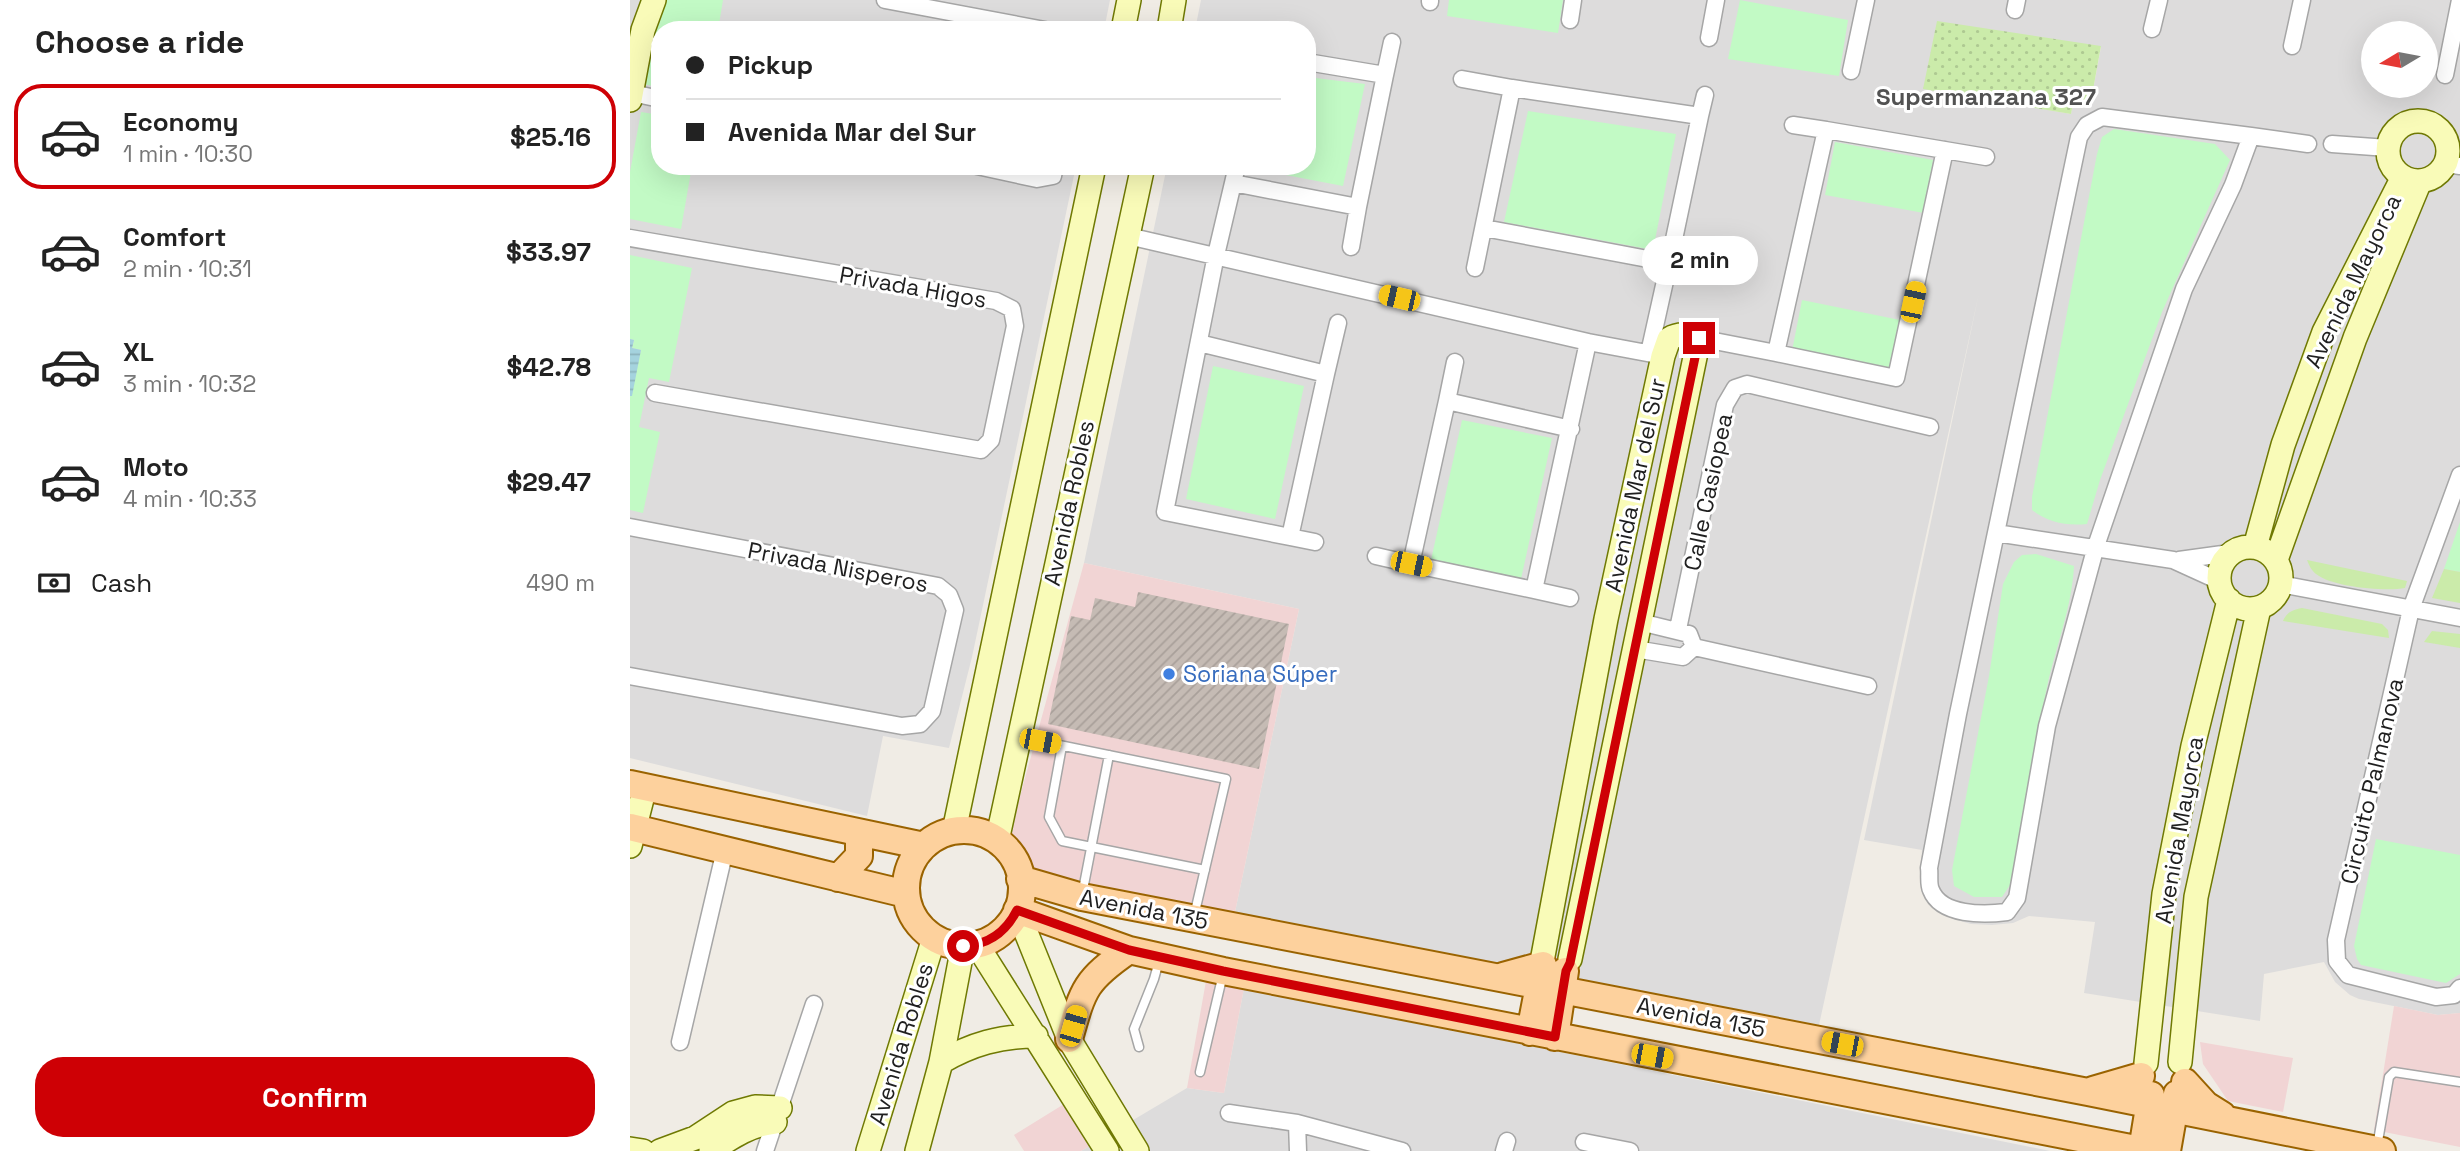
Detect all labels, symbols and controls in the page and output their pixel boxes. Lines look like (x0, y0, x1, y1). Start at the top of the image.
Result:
north arrow (2361, 21, 2438, 98)
map controls (2361, 21, 2438, 98)
text: Choose a ride (35, 22, 245, 62)
text: Pickup (728, 48, 813, 82)
district label: Supermanzana 327 (1876, 81, 2096, 112)
icon: car (39, 105, 102, 168)
text: Economy (123, 105, 239, 139)
text: Avenida Mar del Sur (728, 115, 976, 149)
text: $25.16 (510, 120, 591, 154)
text: 1 min · 10:30 (123, 139, 253, 169)
street label: Avenida Mayorca (2298, 189, 2408, 373)
icon: car (39, 220, 102, 283)
text: Comfort (123, 220, 226, 254)
text: $33.97 (506, 235, 591, 269)
callout: 2 min (1641, 236, 1757, 286)
text: 2 min (1670, 245, 1730, 275)
text: 2 min · 10:31 (123, 254, 252, 284)
street label: Privada Higos (837, 259, 989, 315)
car (1899, 279, 1928, 325)
car (1377, 283, 1422, 313)
route end (1683, 322, 1715, 354)
icon: car (39, 335, 102, 398)
text: XL (123, 335, 154, 369)
text: $42.78 (506, 350, 591, 384)
text: 3 min · 10:32 (123, 369, 256, 399)
street label: Avenida Mar del Sur (1598, 375, 1672, 595)
street label: Calle Casiopea (1677, 410, 1739, 574)
street label: Avenida Robles (1037, 418, 1101, 588)
icon: car (39, 450, 102, 513)
text: Moto (123, 450, 189, 484)
text: $29.47 (506, 465, 591, 499)
text: 4 min · 10:33 (123, 484, 257, 514)
street label: Privada Nisperos (745, 535, 931, 599)
car (1389, 549, 1434, 579)
icon: cash (35, 564, 73, 602)
text: Cash (91, 566, 152, 600)
text: 490 m (526, 568, 595, 598)
place label: Soriana Súper (1183, 659, 1337, 689)
marker: Soriana Súper (1161, 666, 1177, 682)
street label: Circuito Palmanova (2334, 675, 2410, 887)
car (1018, 727, 1063, 755)
street label: Avenida Mayorca (2148, 734, 2210, 926)
street label: Avenida 135 (1077, 882, 1211, 936)
route start (947, 930, 979, 962)
street label: Avenida Robles (862, 959, 940, 1129)
street label: Avenida 135 (1634, 990, 1768, 1044)
car (1058, 1003, 1089, 1049)
car (1820, 1030, 1865, 1058)
car (1630, 1042, 1675, 1070)
button: Confirm (35, 1057, 595, 1137)

